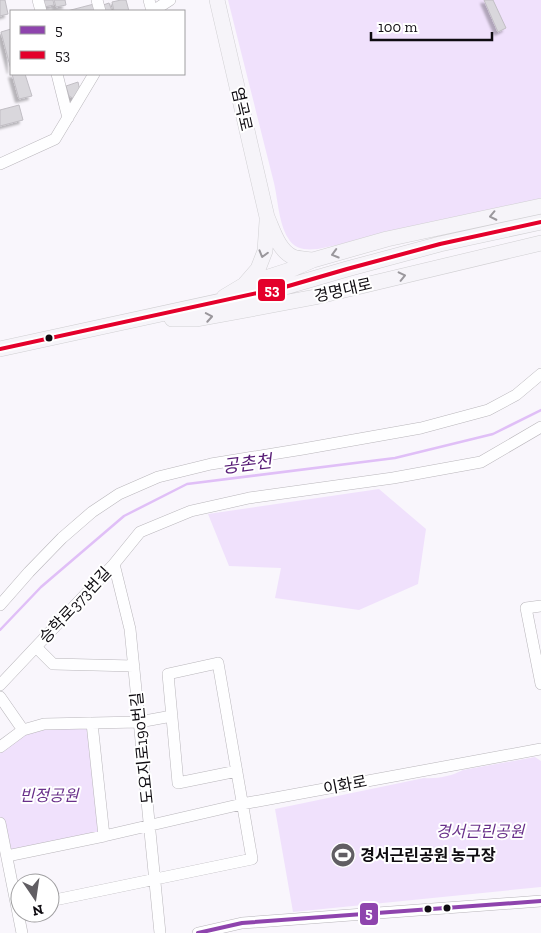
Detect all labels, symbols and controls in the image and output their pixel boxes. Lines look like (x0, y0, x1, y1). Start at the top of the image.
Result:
legend (10, 10, 185, 75)
scale bar (371, 10, 492, 42)
text: 100 m (378, 18, 417, 36)
text: 5 (55, 21, 63, 39)
text: 53 (55, 46, 70, 64)
street label: 염곡로 (228, 85, 256, 133)
one-way arrow (489, 210, 498, 221)
one-way arrow (332, 248, 340, 258)
one-way arrow (259, 249, 269, 258)
one-way arrow (398, 272, 406, 282)
street label: 경명대로 (312, 274, 374, 306)
line badge: 53 (257, 278, 286, 302)
text: 53 (265, 282, 280, 299)
one-way arrow (205, 312, 213, 322)
unlabelled marker (44, 333, 54, 343)
water label: 공촌천 (221, 450, 275, 478)
street label: 승학로373번길 (35, 563, 115, 647)
street label: 도요지로190번길 (127, 691, 157, 805)
street label: 이화로 (322, 771, 369, 799)
park label: 빈정공원 (20, 786, 80, 805)
park label: 경서근린공원 (436, 822, 525, 841)
sports icon: 경서근린공원 농구장 (330, 842, 356, 868)
place label: 경서근린공원 농구장 (360, 846, 496, 865)
north arrow (10, 873, 60, 923)
text: N (30, 901, 45, 920)
line badge: 5 (359, 902, 379, 926)
unlabelled marker (442, 903, 452, 913)
unlabelled marker (423, 904, 433, 914)
text: 5 (365, 905, 373, 922)

